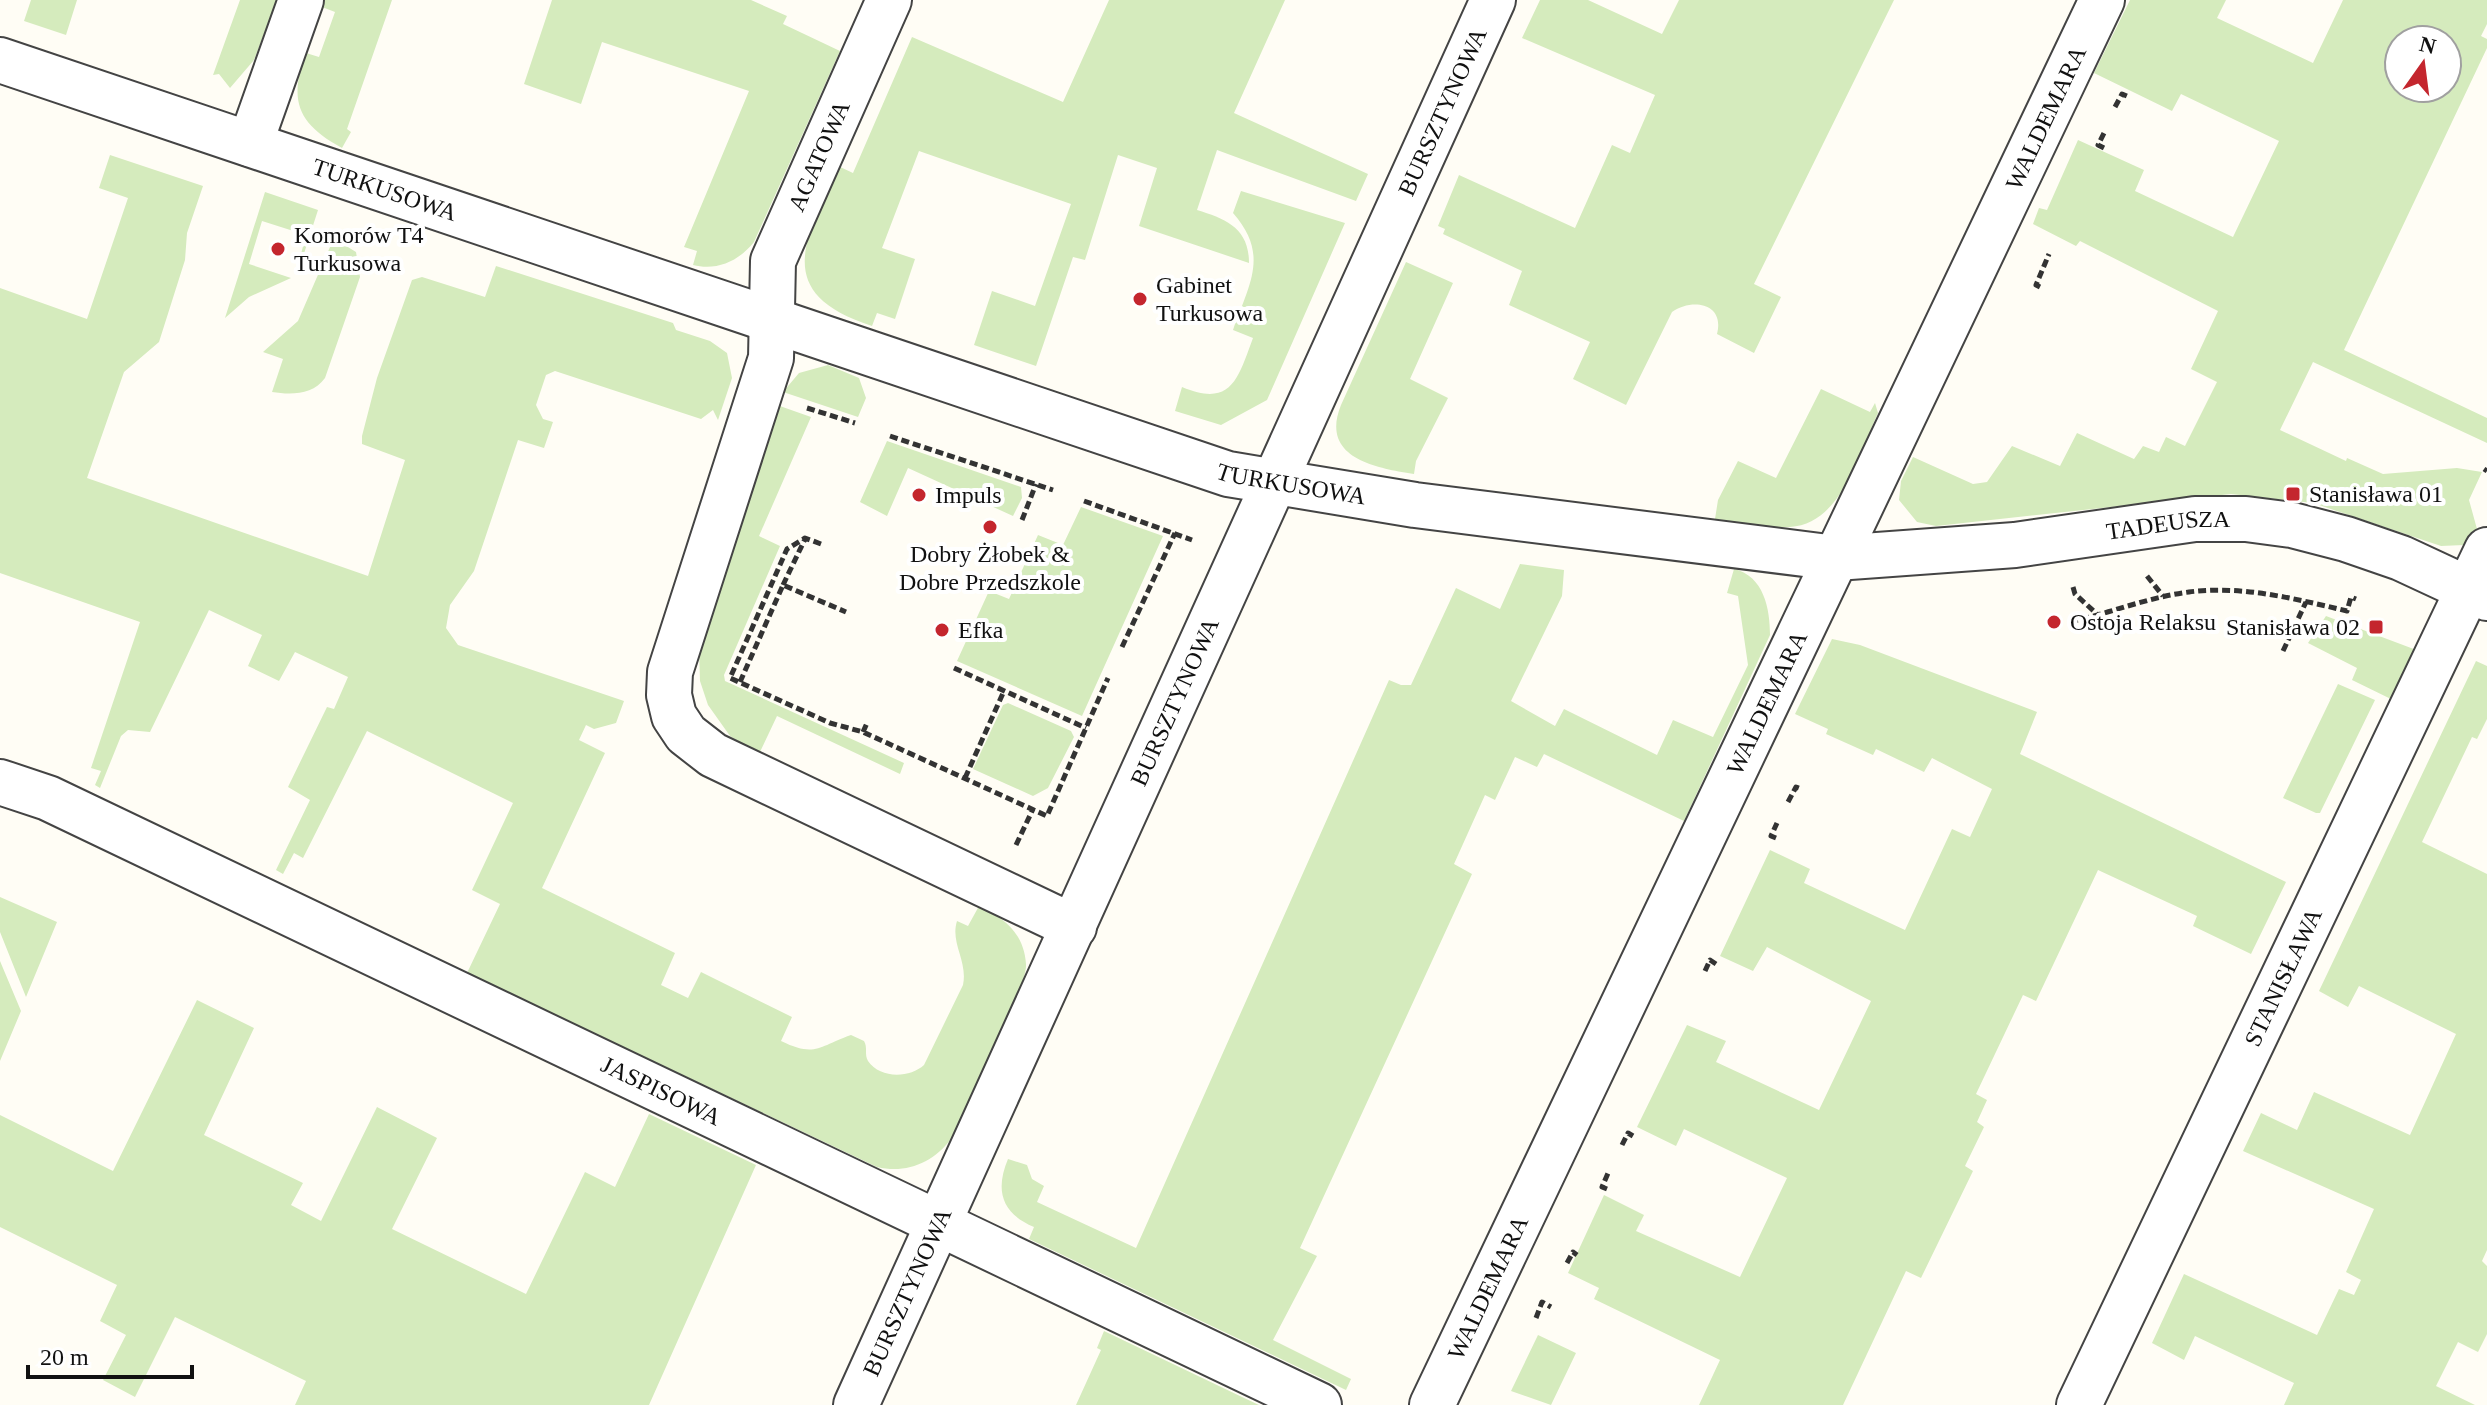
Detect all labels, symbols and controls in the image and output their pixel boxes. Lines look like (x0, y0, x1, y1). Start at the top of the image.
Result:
street label: BURSZTYNOWA (1393, 23, 1492, 200)
north arrow (2383, 24, 2463, 104)
text: N (2417, 31, 2439, 59)
street label: WALDEMARA (2000, 41, 2091, 194)
street label: AGATOWA (783, 96, 855, 215)
street label: TURKUSOWA (309, 153, 461, 226)
place label: Komorów T4 Turkusowa (294, 222, 424, 276)
marker: Komorów T4 Turkusowa (269, 240, 287, 258)
place label: Gabinet Turkusowa (1156, 272, 1263, 326)
marker: Gabinet Turkusowa (1131, 290, 1149, 308)
street label: TURKUSOWA (1213, 458, 1368, 510)
place label: Stanisława 01 (2309, 481, 2443, 507)
place label: Impuls (935, 482, 1002, 508)
marker: Stanisława 01 (2284, 485, 2302, 503)
marker: Impuls (910, 486, 928, 504)
street label: TADEUSZA (2105, 506, 2231, 545)
marker: Dobry Żłobek & Dobre Przedszkole (981, 518, 999, 536)
place label: Dobry Żłobek & Dobre Przedszkole (899, 541, 1081, 595)
place label: Ostoja Relaksu (2070, 609, 2216, 635)
street label: BURSZTYNOWA (1125, 613, 1224, 790)
marker: Ostoja Relaksu (2045, 613, 2063, 631)
place label: Stanisława 02 (2226, 614, 2360, 640)
place label: Efka (958, 617, 1004, 643)
marker: Stanisława 02 (2367, 618, 2385, 636)
marker: Efka (933, 621, 951, 639)
street label: WALDEMARA (1722, 626, 1812, 779)
street label: STANISŁAWA (2239, 904, 2327, 1050)
street label: JASPISOWA (597, 1051, 726, 1131)
street label: BURSZTYNOWA (858, 1203, 957, 1380)
street label: WALDEMARA (1443, 1211, 1534, 1364)
scale bar (28, 1329, 192, 1379)
text: 20 m (40, 1344, 89, 1370)

